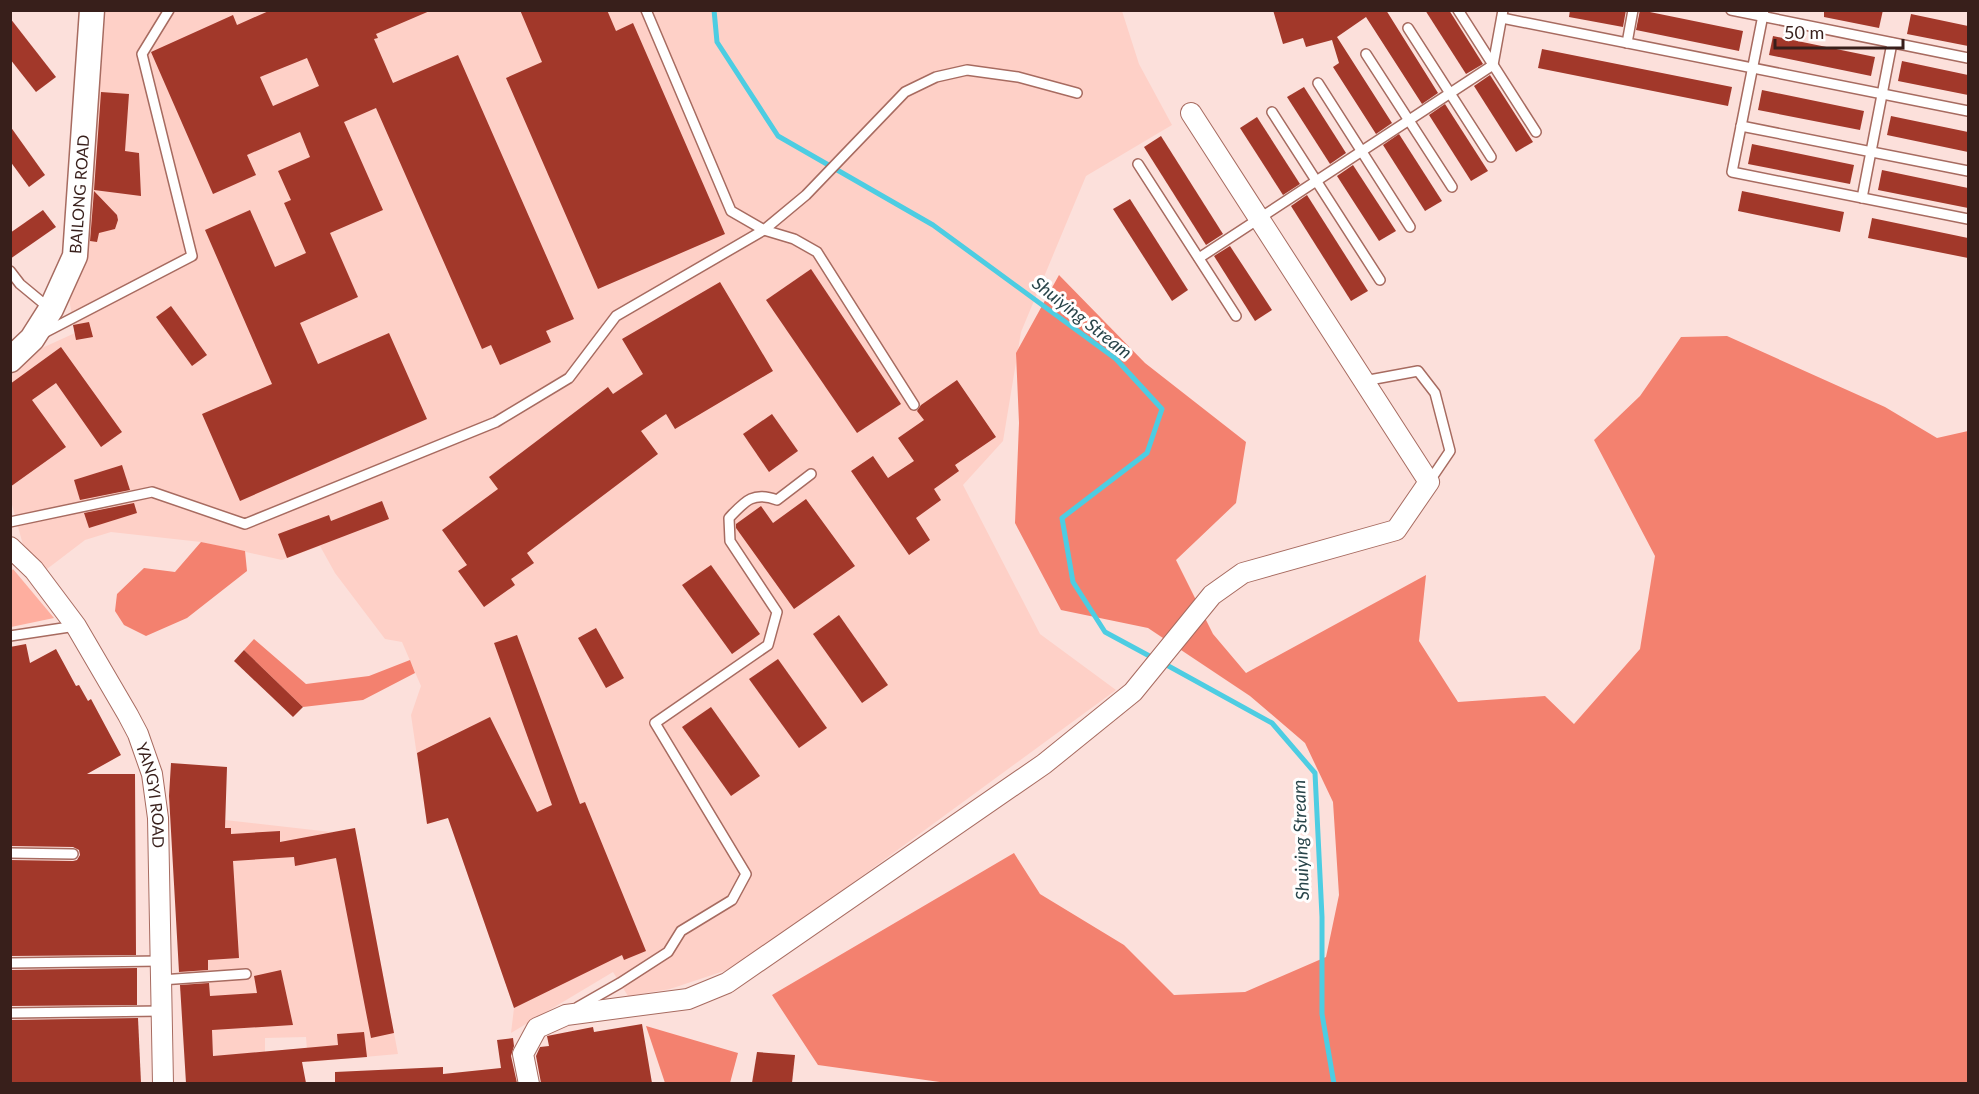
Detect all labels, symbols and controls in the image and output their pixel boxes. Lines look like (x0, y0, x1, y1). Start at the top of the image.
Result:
scale bar (1775, 12, 1902, 50)
text: 50 m (1784, 21, 1824, 43)
street label: BAILONG ROAD (65, 134, 92, 254)
water label: Shuiying Stream (1028, 271, 1137, 363)
street label: YANGYI ROAD (133, 740, 169, 848)
water label: Shuiying Stream (1287, 779, 1313, 901)

